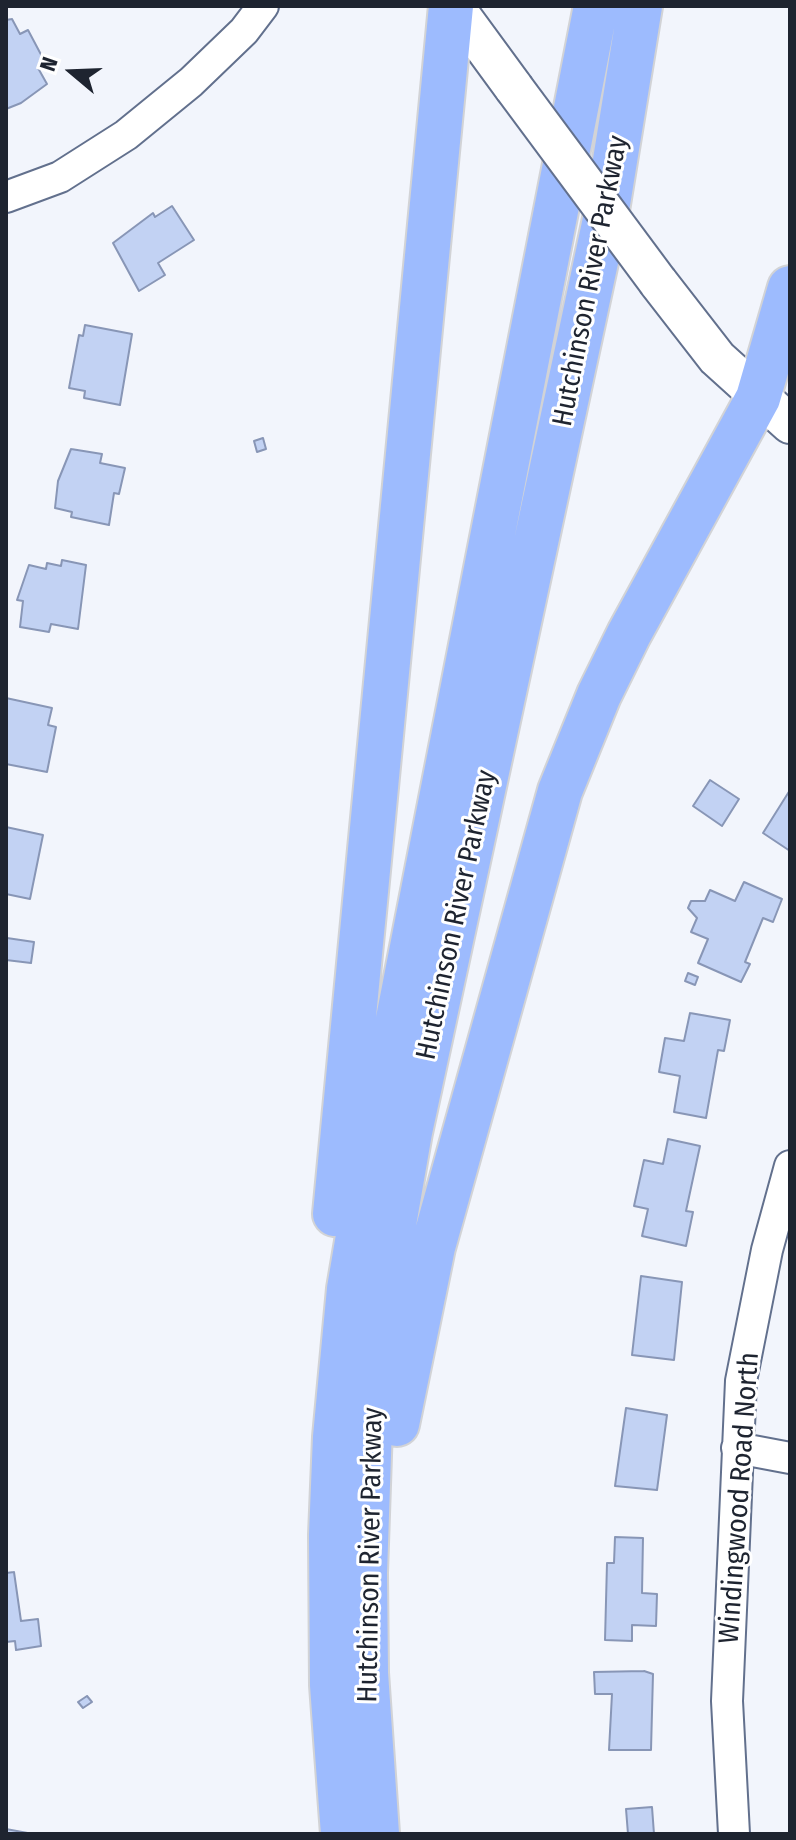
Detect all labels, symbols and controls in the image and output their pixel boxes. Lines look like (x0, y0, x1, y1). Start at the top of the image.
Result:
north arrow (32, 32, 112, 112)
text: N (34, 53, 64, 75)
street label: Hutchinson River Parkway (546, 133, 636, 429)
street label: Hutchinson River Parkway (410, 767, 504, 1063)
street label: Windingwood Road North (713, 1351, 767, 1645)
street label: Hutchinson River Parkway (352, 1407, 390, 1703)

